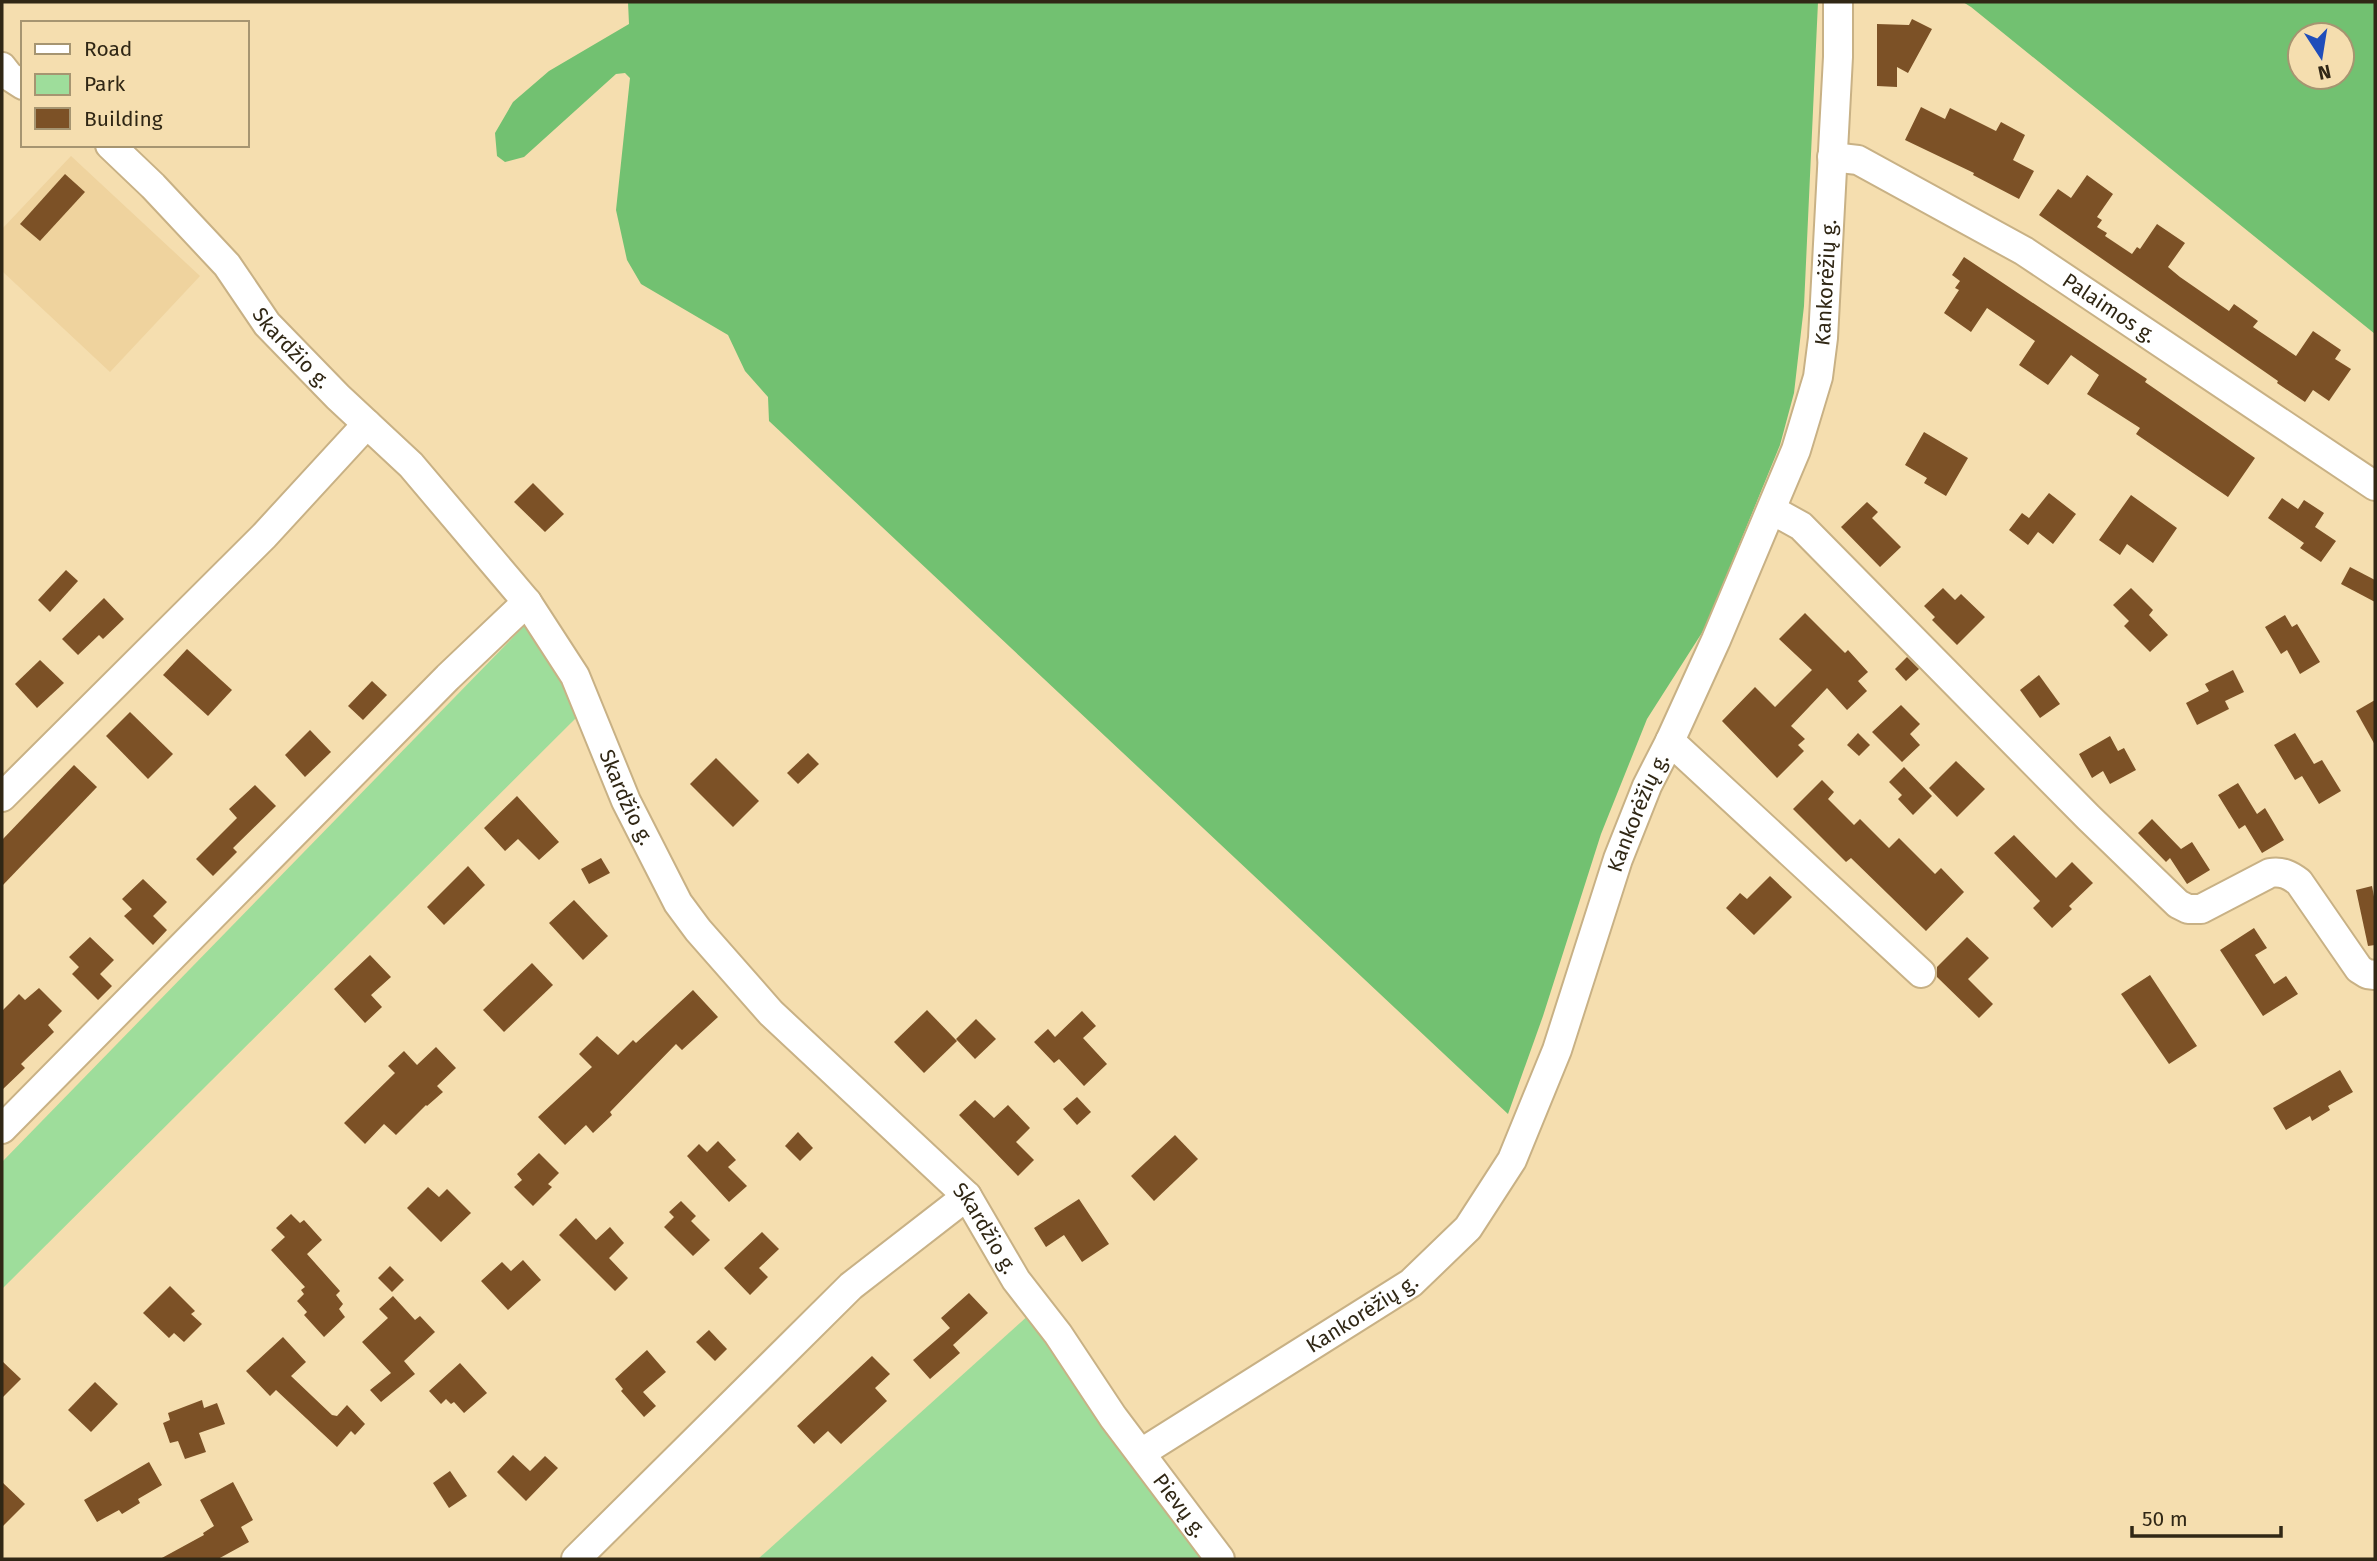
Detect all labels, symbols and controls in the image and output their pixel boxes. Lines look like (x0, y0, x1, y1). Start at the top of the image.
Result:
legend (21, 21, 248, 147)
north arrow (2286, 21, 2356, 91)
text: Road (84, 36, 132, 62)
text: N (2316, 60, 2333, 85)
text: Park (84, 71, 126, 97)
text: Building (84, 106, 163, 132)
street label: Kankorėžių g. (1809, 219, 1842, 347)
street label: Palaimos g. (2057, 267, 2161, 349)
street label: Skardžio g. (247, 303, 336, 394)
street label: Skardžio g. (593, 746, 659, 850)
street label: Kankorėžių g. (1602, 749, 1675, 875)
street label: Skardžio g. (948, 1177, 1023, 1279)
street label: Kankorėžių g. (1301, 1270, 1424, 1359)
street label: Pievų g. (1147, 1468, 1212, 1543)
scale bar (2132, 1494, 2281, 1538)
text: 50 m (2142, 1506, 2188, 1532)

